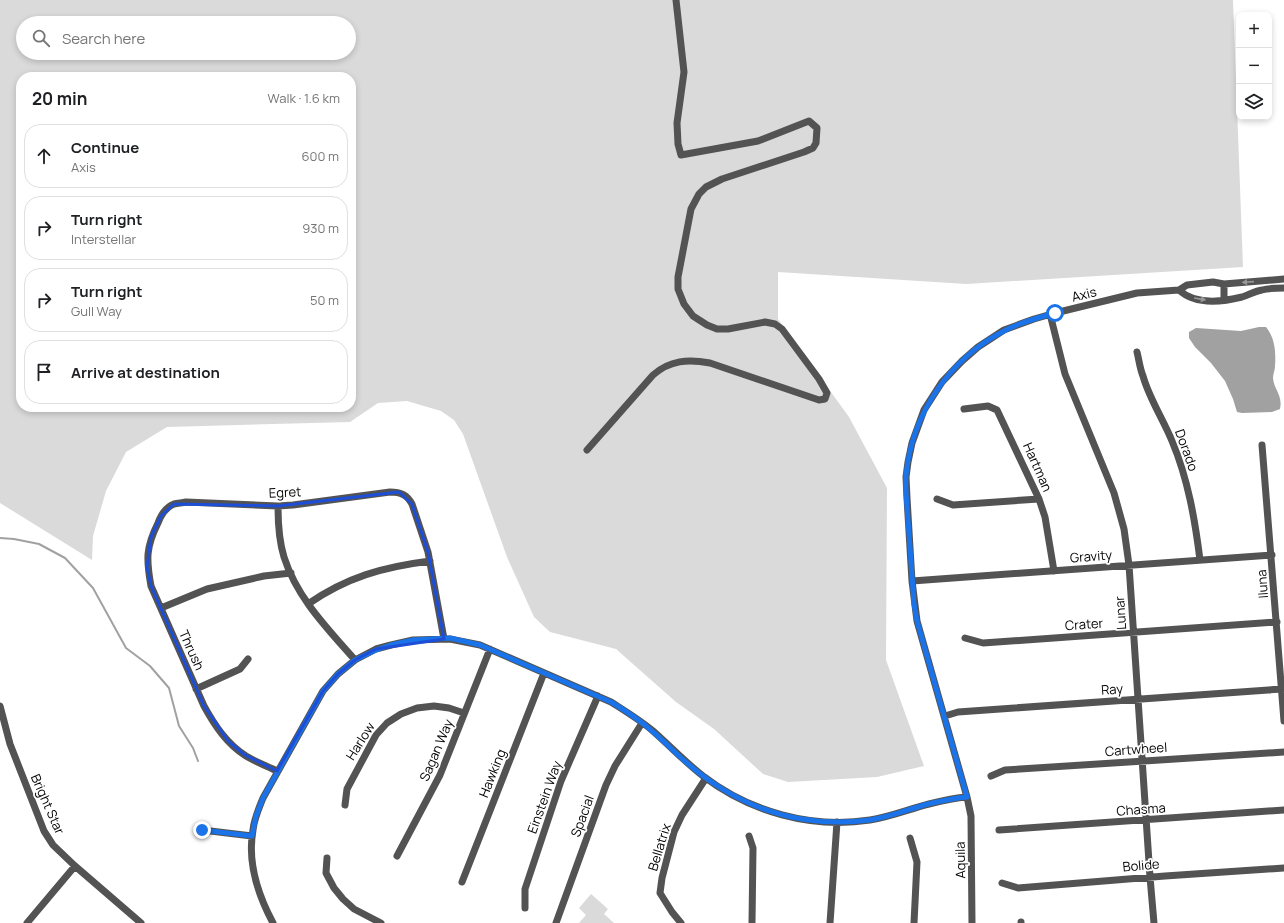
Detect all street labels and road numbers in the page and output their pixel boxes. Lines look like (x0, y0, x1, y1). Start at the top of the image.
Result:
street label: Axis (1070, 282, 1098, 306)
street label: Dorado (1171, 426, 1203, 474)
street label: Hartman (1019, 440, 1057, 494)
street label: Egret (268, 482, 302, 502)
street label: Gravity (1069, 546, 1113, 566)
street label: Iluna (1252, 569, 1272, 599)
street label: Lunar (1110, 595, 1130, 631)
street label: Crater (1064, 614, 1104, 634)
street label: Thrush (175, 627, 209, 673)
street label: Ray (1100, 679, 1124, 699)
street label: Sagan Way (415, 716, 457, 784)
street label: Harlow (341, 719, 379, 763)
street label: Cartwheel (1104, 738, 1168, 760)
street label: Hawking (474, 746, 510, 800)
street label: Einstein Way (523, 758, 566, 836)
street label: Bright Star (27, 771, 69, 837)
street label: Spacial (566, 793, 598, 839)
street label: Chasma (1116, 798, 1166, 820)
street label: Bellatrix (643, 821, 675, 873)
street label: Aquila (951, 841, 969, 879)
street label: Bolide (1122, 854, 1161, 876)

